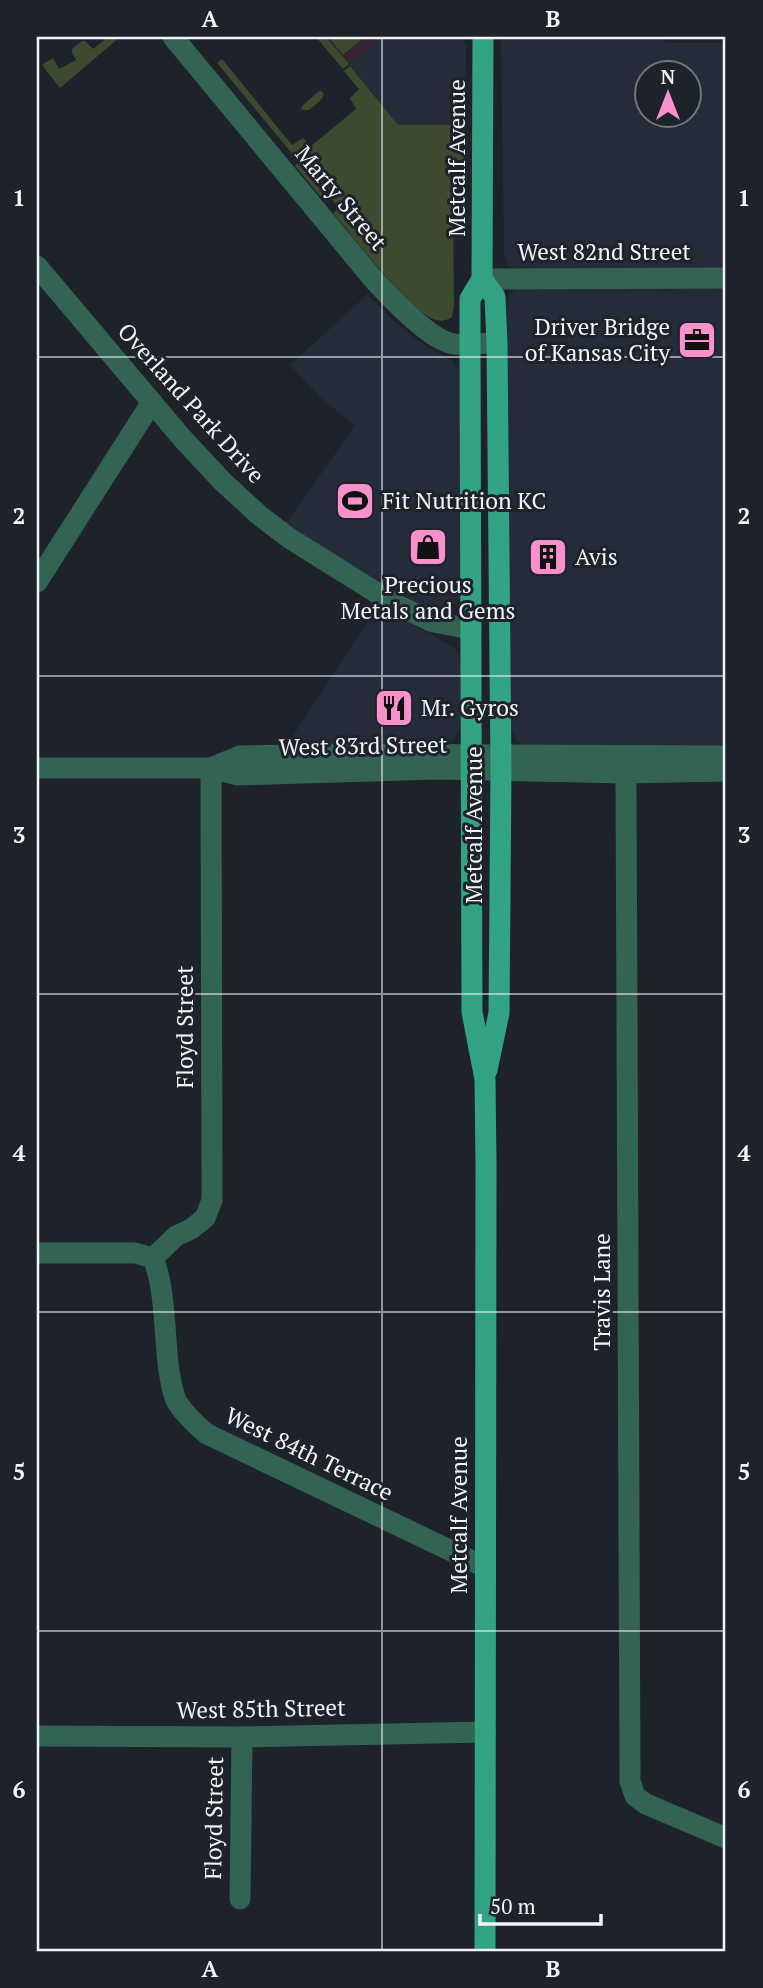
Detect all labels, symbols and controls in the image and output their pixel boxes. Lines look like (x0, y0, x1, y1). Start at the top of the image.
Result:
text: A (202, 3, 219, 34)
text: B (546, 3, 561, 34)
north arrow (634, 60, 704, 130)
text: N (661, 64, 676, 89)
street label: Metcalf Avenue (441, 79, 472, 237)
street label: Marty Street (289, 139, 395, 257)
text: 1 (13, 182, 26, 213)
text: 1 (738, 182, 751, 213)
street label: West 82nd Street (517, 236, 691, 267)
place label: Driver Bridge of Kansas City (525, 311, 670, 368)
street label: Overland Park Drive (111, 316, 272, 489)
office icon: Driver Bridge of Kansas City (676, 319, 718, 361)
sports icon: Fit Nutrition KC (334, 480, 376, 522)
place label: Fit Nutrition KC (382, 485, 546, 516)
text: 2 (13, 500, 26, 531)
text: 2 (738, 500, 751, 531)
shop icon: Precious Metals and Gems (407, 526, 449, 568)
building icon: Avis (527, 536, 569, 578)
place label: Avis (575, 541, 618, 572)
place label: Precious Metals and Gems (341, 569, 515, 626)
restaurant icon: Mr. Gyros (373, 687, 415, 729)
place label: Mr. Gyros (421, 692, 519, 723)
street label: West 83rd Street (278, 729, 448, 762)
street label: Metcalf Avenue (458, 746, 489, 904)
text: 3 (13, 819, 26, 850)
text: 3 (738, 819, 751, 850)
street label: Floyd Street (169, 965, 200, 1089)
text: 4 (13, 1137, 26, 1168)
text: 4 (738, 1137, 751, 1168)
street label: Travis Lane (586, 1233, 617, 1351)
street label: West 84th Terrace (220, 1399, 398, 1508)
street label: Metcalf Avenue (443, 1436, 474, 1594)
text: 5 (13, 1456, 26, 1487)
text: 5 (738, 1456, 751, 1487)
street label: West 85th Street (176, 1692, 346, 1725)
street label: Floyd Street (197, 1756, 230, 1880)
text: 6 (13, 1774, 26, 1805)
text: 6 (738, 1774, 751, 1805)
scale bar (480, 1883, 600, 1927)
text: 50 m (490, 1892, 536, 1920)
text: A (202, 1953, 219, 1984)
text: B (546, 1953, 561, 1984)

